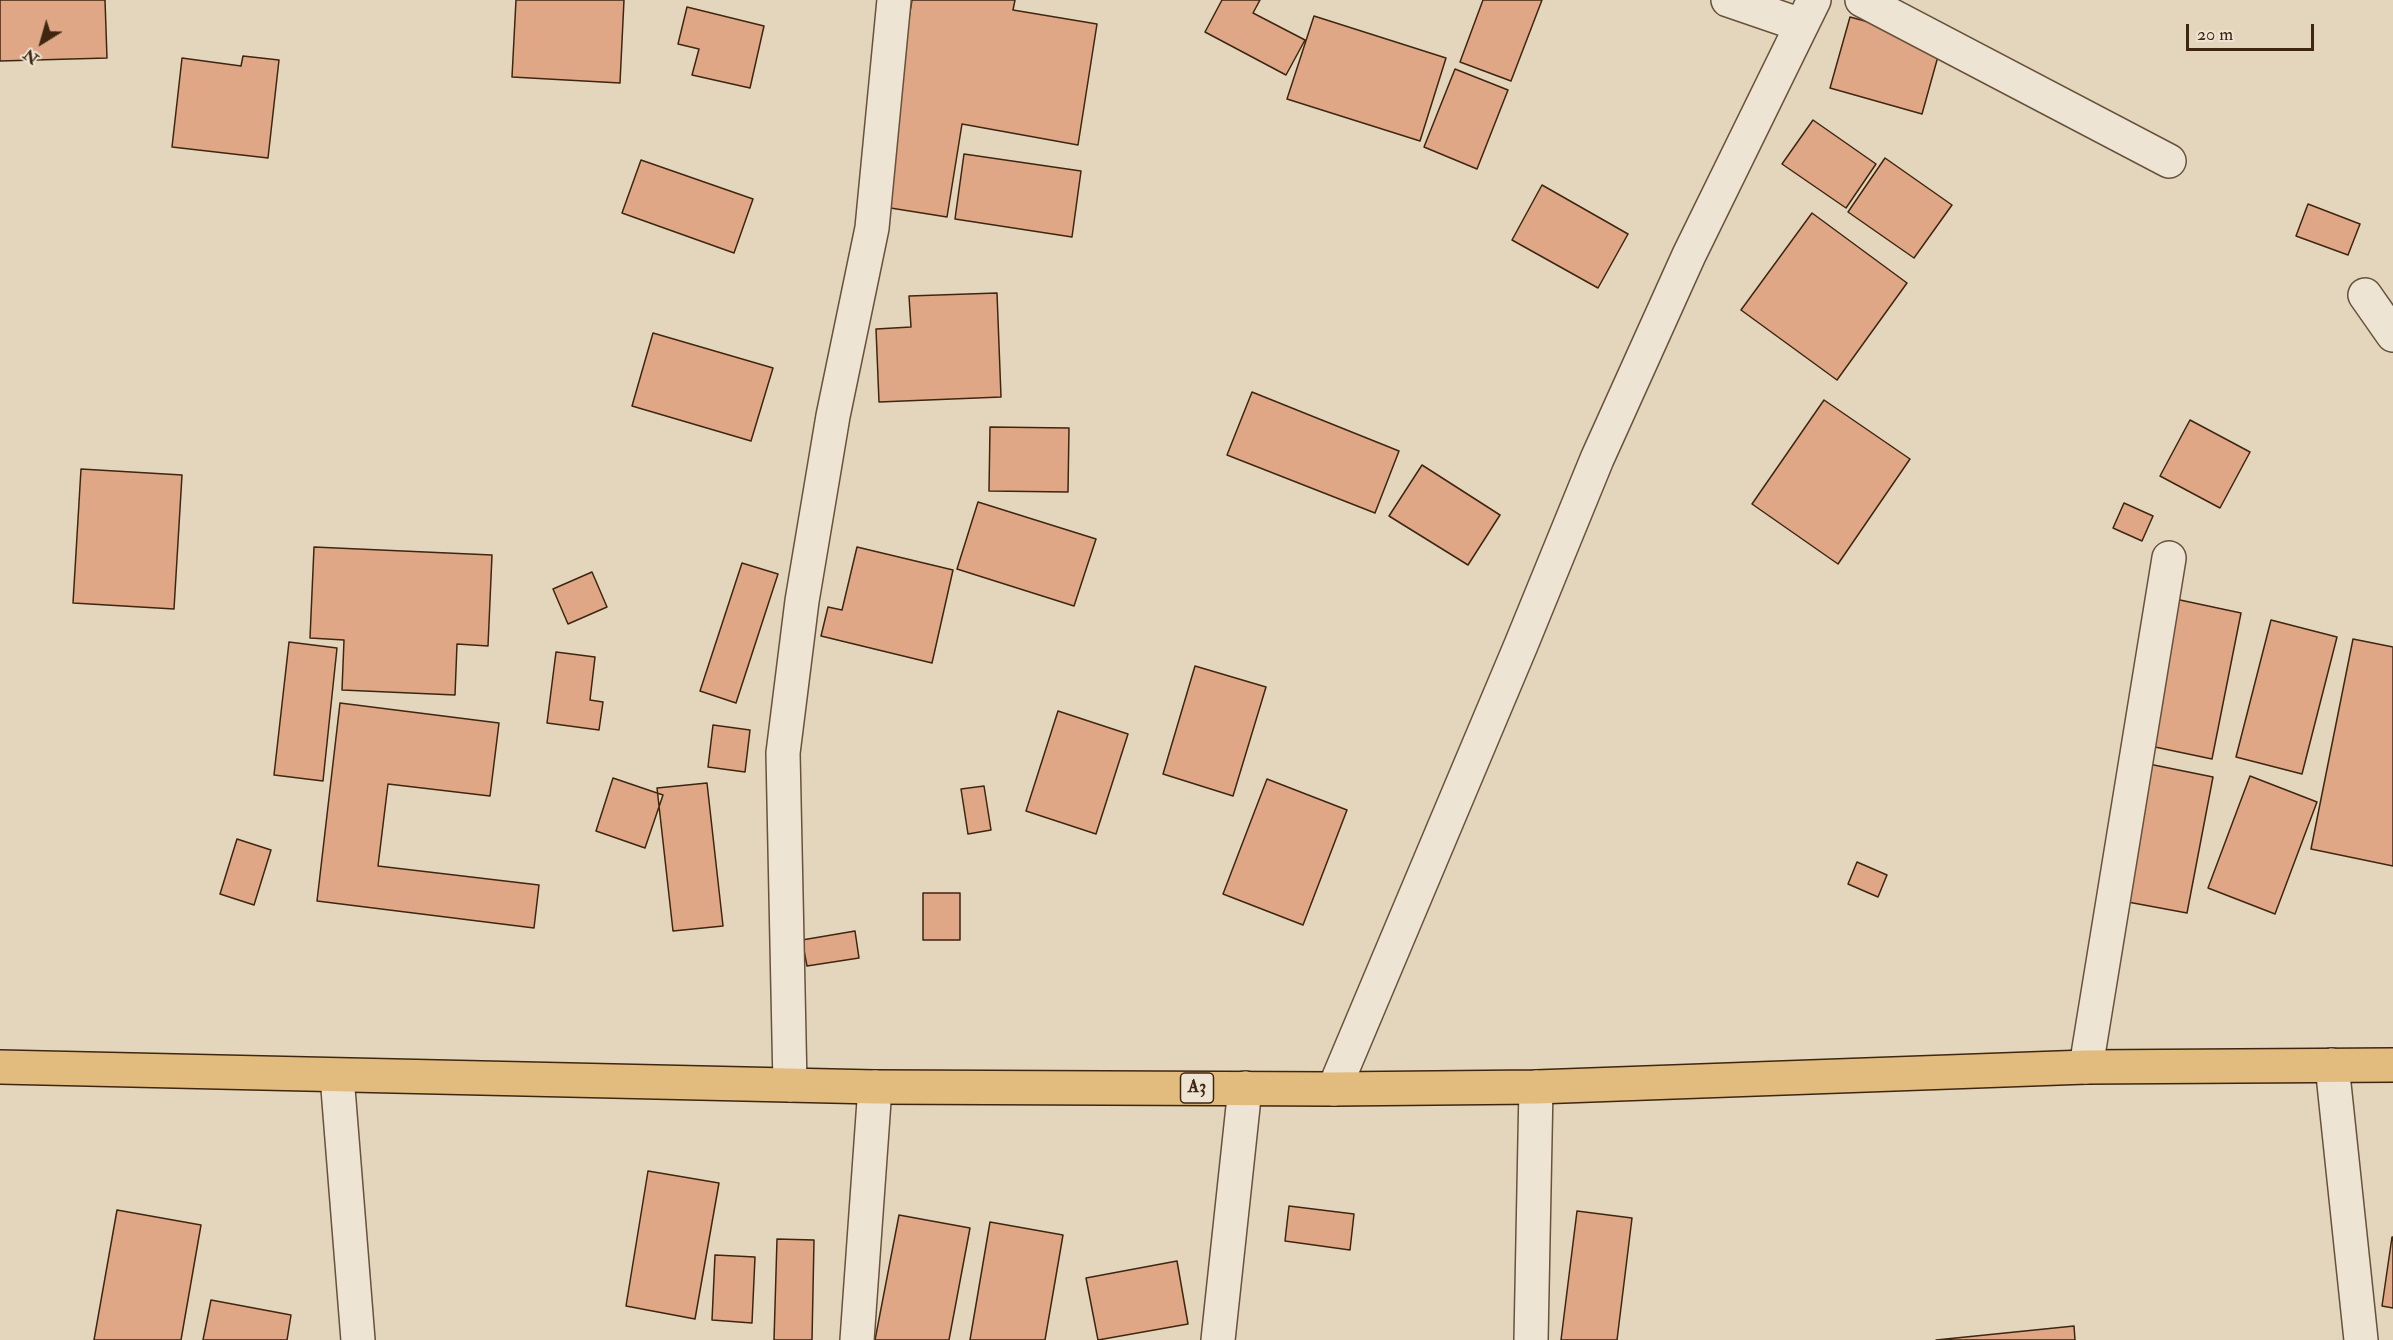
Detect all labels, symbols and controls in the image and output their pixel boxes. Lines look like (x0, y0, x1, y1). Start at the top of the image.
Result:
north arrow (12, 12, 72, 72)
scale bar (2189, 12, 2316, 50)
text: 20 m (2197, 23, 2233, 46)
text: N (19, 44, 43, 69)
road number: A3 (1180, 1073, 1214, 1103)

